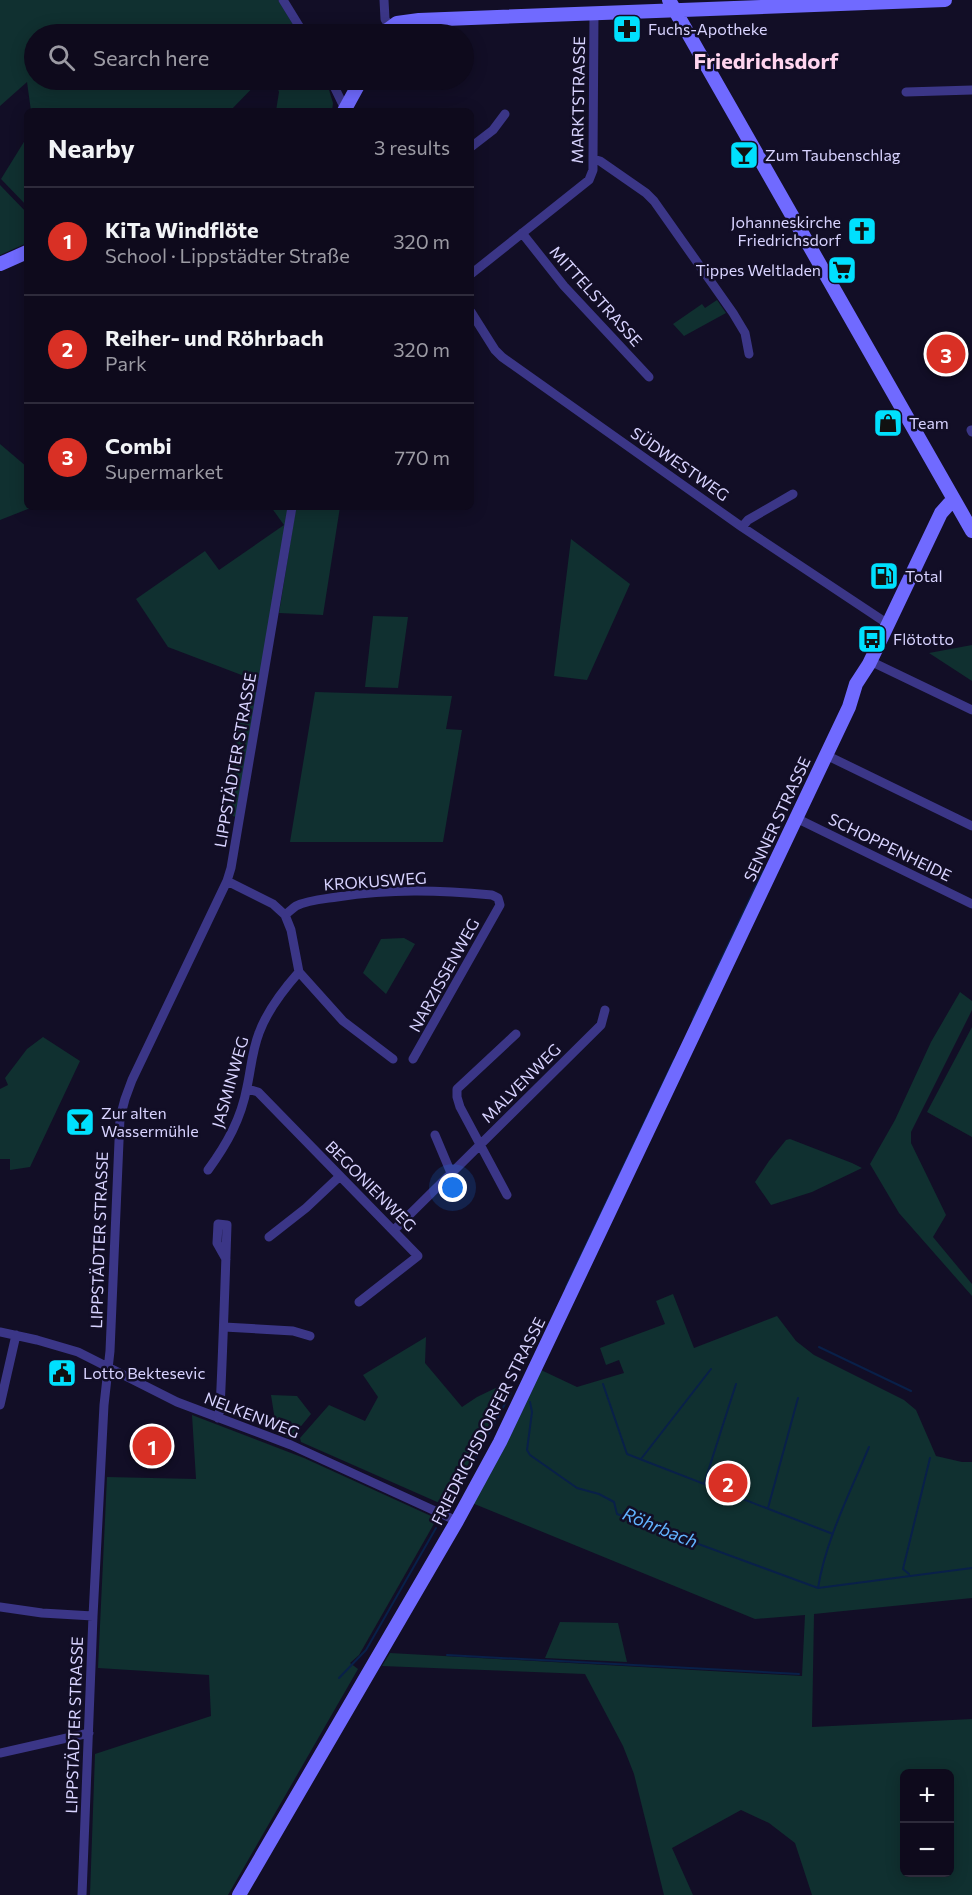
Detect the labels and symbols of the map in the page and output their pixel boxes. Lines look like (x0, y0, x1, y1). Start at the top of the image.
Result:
pharmacy icon: Fuchs-Apotheke (611, 13, 643, 45)
place label: Fuchs-Apotheke (648, 19, 768, 38)
street label: MARKTSTRASSE (567, 36, 588, 164)
district label: Friedrichsdorf (693, 47, 840, 74)
bar icon: Zum Taubenschlag (728, 139, 760, 171)
place label: Zum Taubenschlag (765, 145, 901, 164)
place label: Johanneskirche Friedrichsdorf (731, 212, 842, 249)
church icon: Johanneskirche Friedrichsdorf (846, 215, 878, 247)
street label: MITTELSTRASSE (546, 242, 646, 350)
supermarket icon: Tippes Weltladen (826, 254, 858, 286)
place label: Tippes Weltladen (695, 260, 821, 279)
pin: 3 (926, 332, 966, 376)
shop icon: Team (872, 407, 904, 439)
place label: Team (909, 413, 949, 432)
street label: SÜDWESTWEG (628, 423, 733, 504)
fuel station icon: Total (868, 560, 900, 592)
place label: Total (905, 566, 942, 585)
bus stop icon: Flötotto (856, 623, 888, 655)
place label: Flötotto (893, 629, 954, 648)
street label: LIPPSTÄDTER STRASSE (210, 671, 259, 849)
street label: SENNER STRASSE (739, 753, 814, 884)
street label: SCHOPPENHEIDE (826, 809, 955, 885)
street label: KROKUSWEG (323, 867, 427, 894)
street label: NARZISSENWEG (404, 915, 483, 1035)
street label: JASMINWEG (207, 1034, 252, 1130)
street label: MALVENWEG (477, 1039, 564, 1126)
place label: Zur alten Wassermühle (101, 1103, 199, 1140)
bar icon: Zur alten Wassermühle (64, 1106, 96, 1138)
street label: BEGONIENWEG (322, 1136, 421, 1235)
street label: LIPPSTÄDTER STRASSE (86, 1151, 111, 1329)
your location (438, 1173, 467, 1202)
street label: FRIEDRICHSDORFER STRASSE (427, 1314, 548, 1528)
public building icon: Lotto Bektesevic (46, 1357, 78, 1389)
place label: Lotto Bektesevic (83, 1363, 205, 1382)
street label: NELKENWEG (202, 1388, 303, 1441)
pin: 1 (132, 1424, 172, 1468)
pin: 2 (708, 1460, 748, 1506)
water label: Röhrbach (620, 1502, 701, 1552)
street label: LIPPSTÄDTER STRASSE (61, 1636, 86, 1814)

